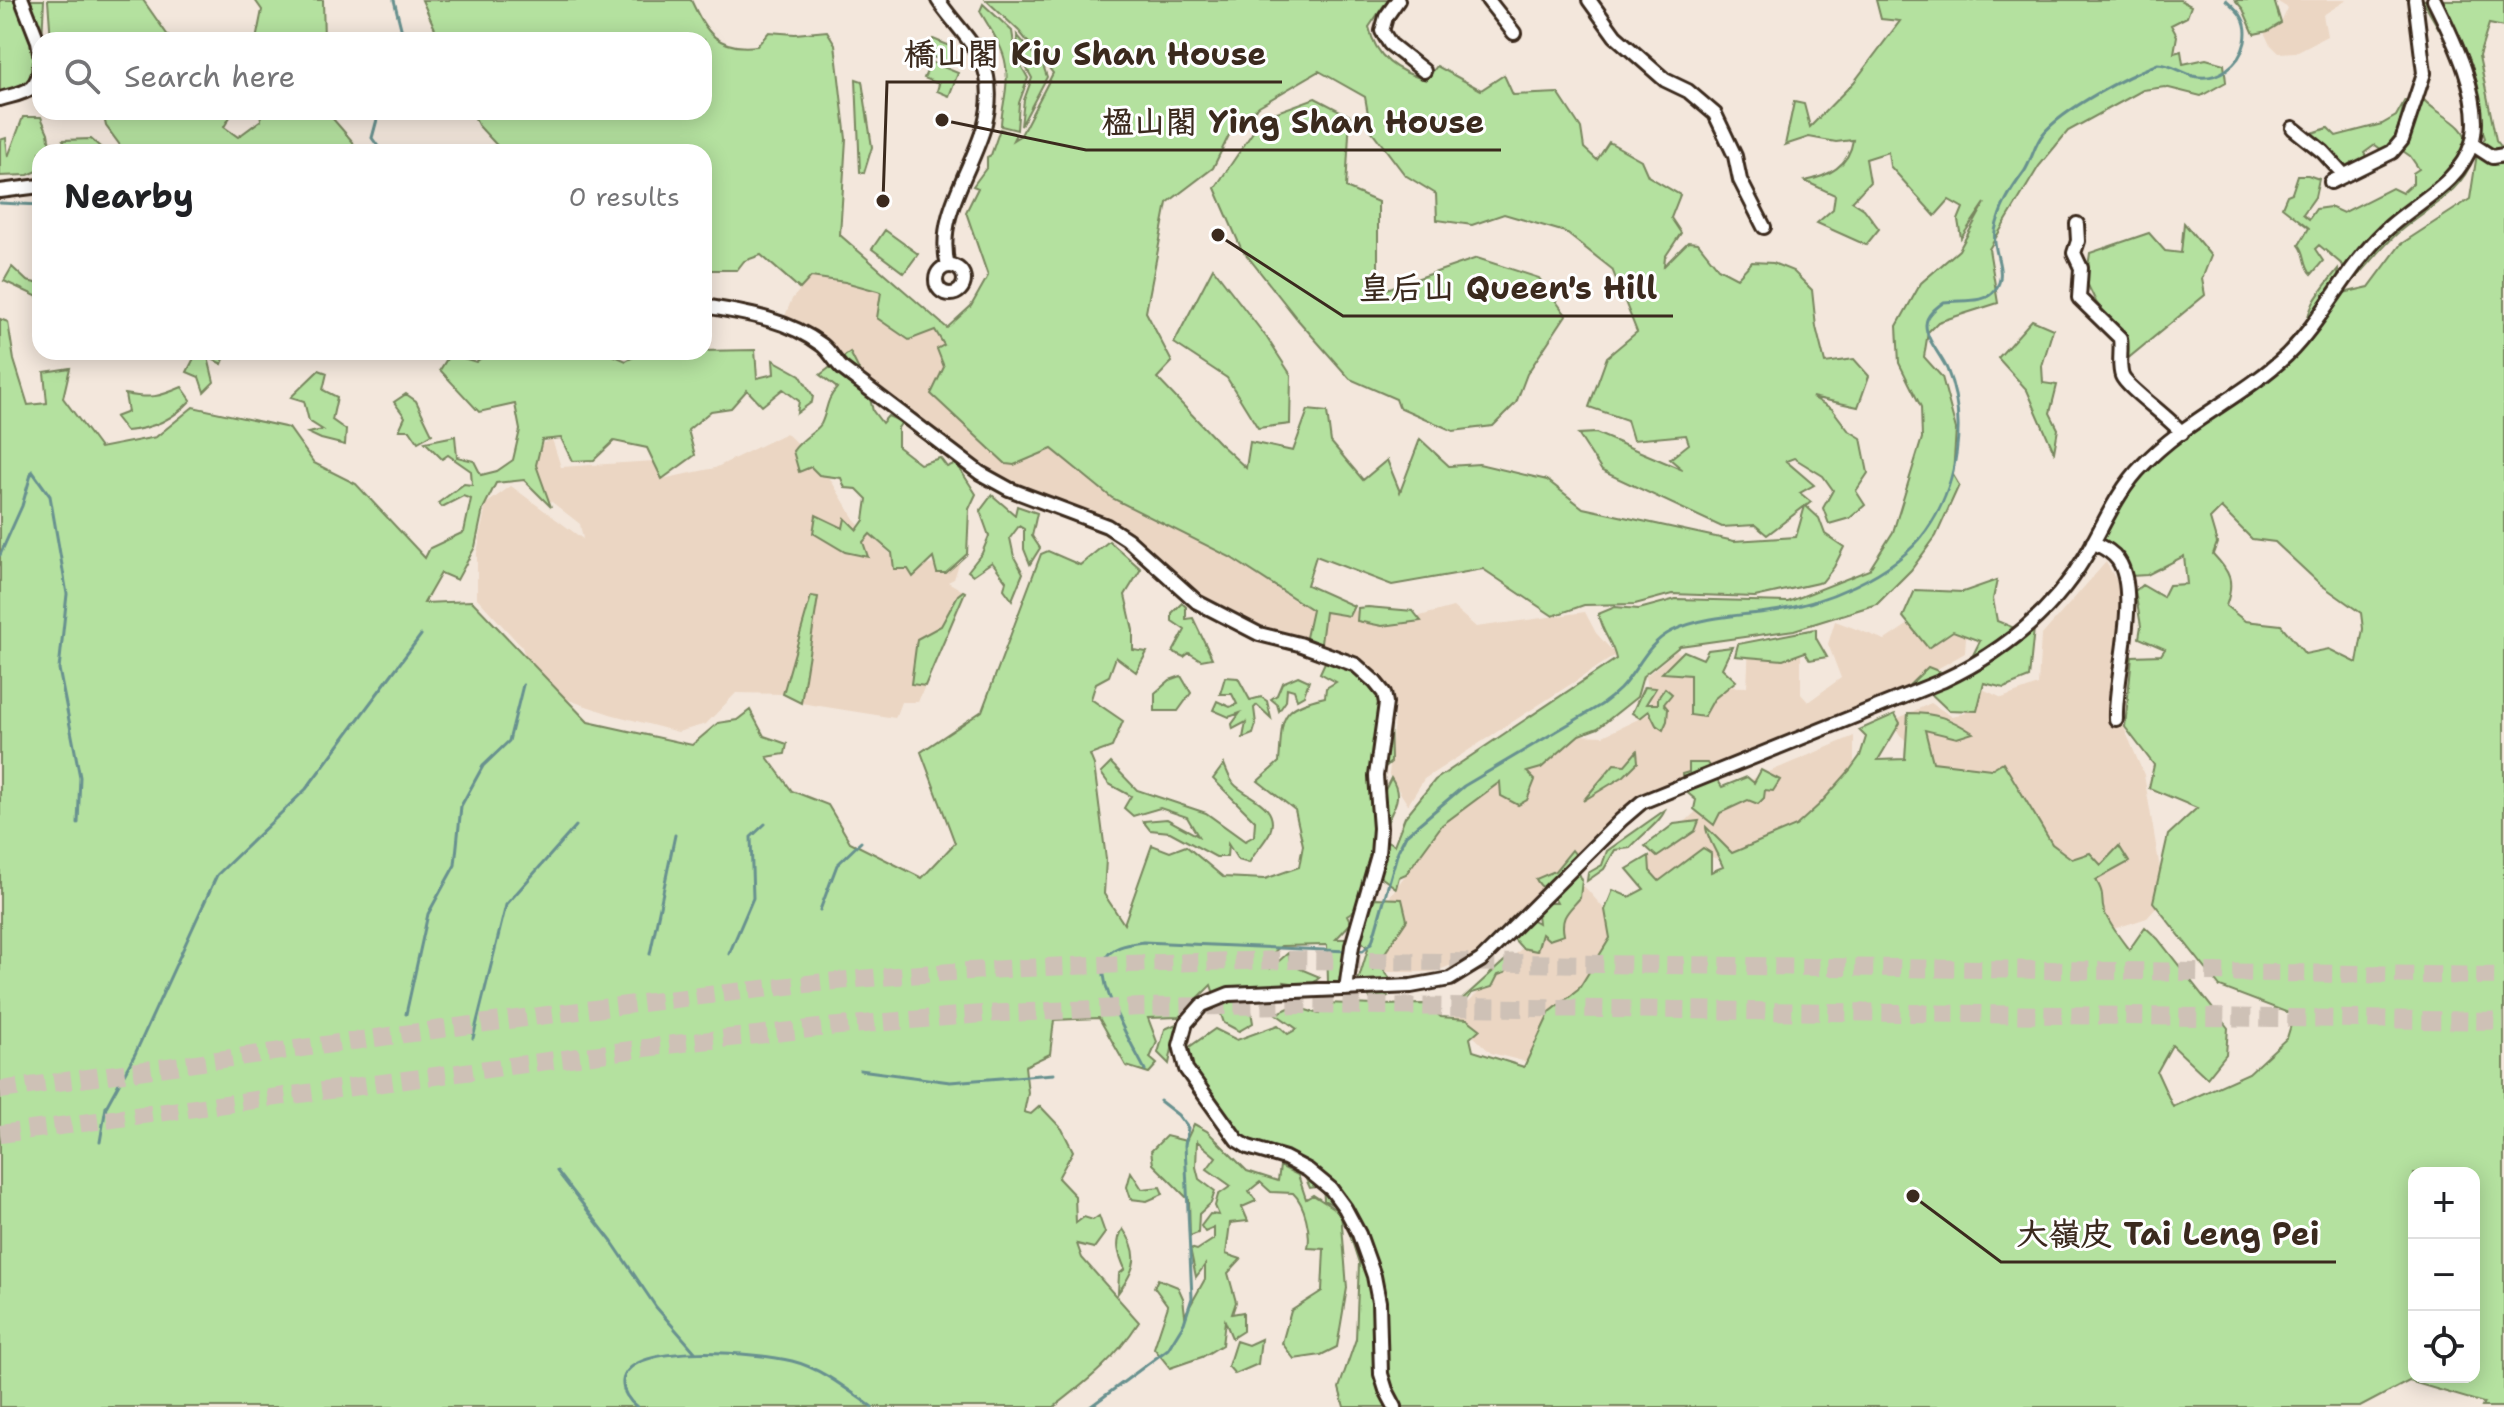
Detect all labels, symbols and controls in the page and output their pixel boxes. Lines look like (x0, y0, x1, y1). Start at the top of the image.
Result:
callout: 橋山閣 Kiu Shan House (887, 26, 1282, 82)
search box (32, 32, 712, 120)
text: 橋山閣 Kiu Shan House (903, 32, 1267, 75)
icon: search (60, 54, 104, 98)
text: Search here (124, 56, 295, 97)
callout: 楹山閣 Ying Shan House (1086, 94, 1501, 150)
text: 楹山閣 Ying Shan House (1102, 100, 1484, 143)
text: Nearby (64, 173, 194, 219)
text: 0 results (568, 179, 680, 214)
callout: 皇后山 Queen's Hill (1343, 260, 1673, 316)
text: 皇后山 Queen's Hill (1359, 266, 1657, 309)
map controls (2408, 1167, 2480, 1383)
button: + (2408, 1167, 2480, 1239)
callout: 大嶺皮 Tai Leng Pei (2001, 1206, 2336, 1262)
text: 大嶺皮 Tai Leng Pei (2017, 1212, 2319, 1255)
button: − (2408, 1239, 2480, 1311)
button: locate (2408, 1311, 2480, 1383)

